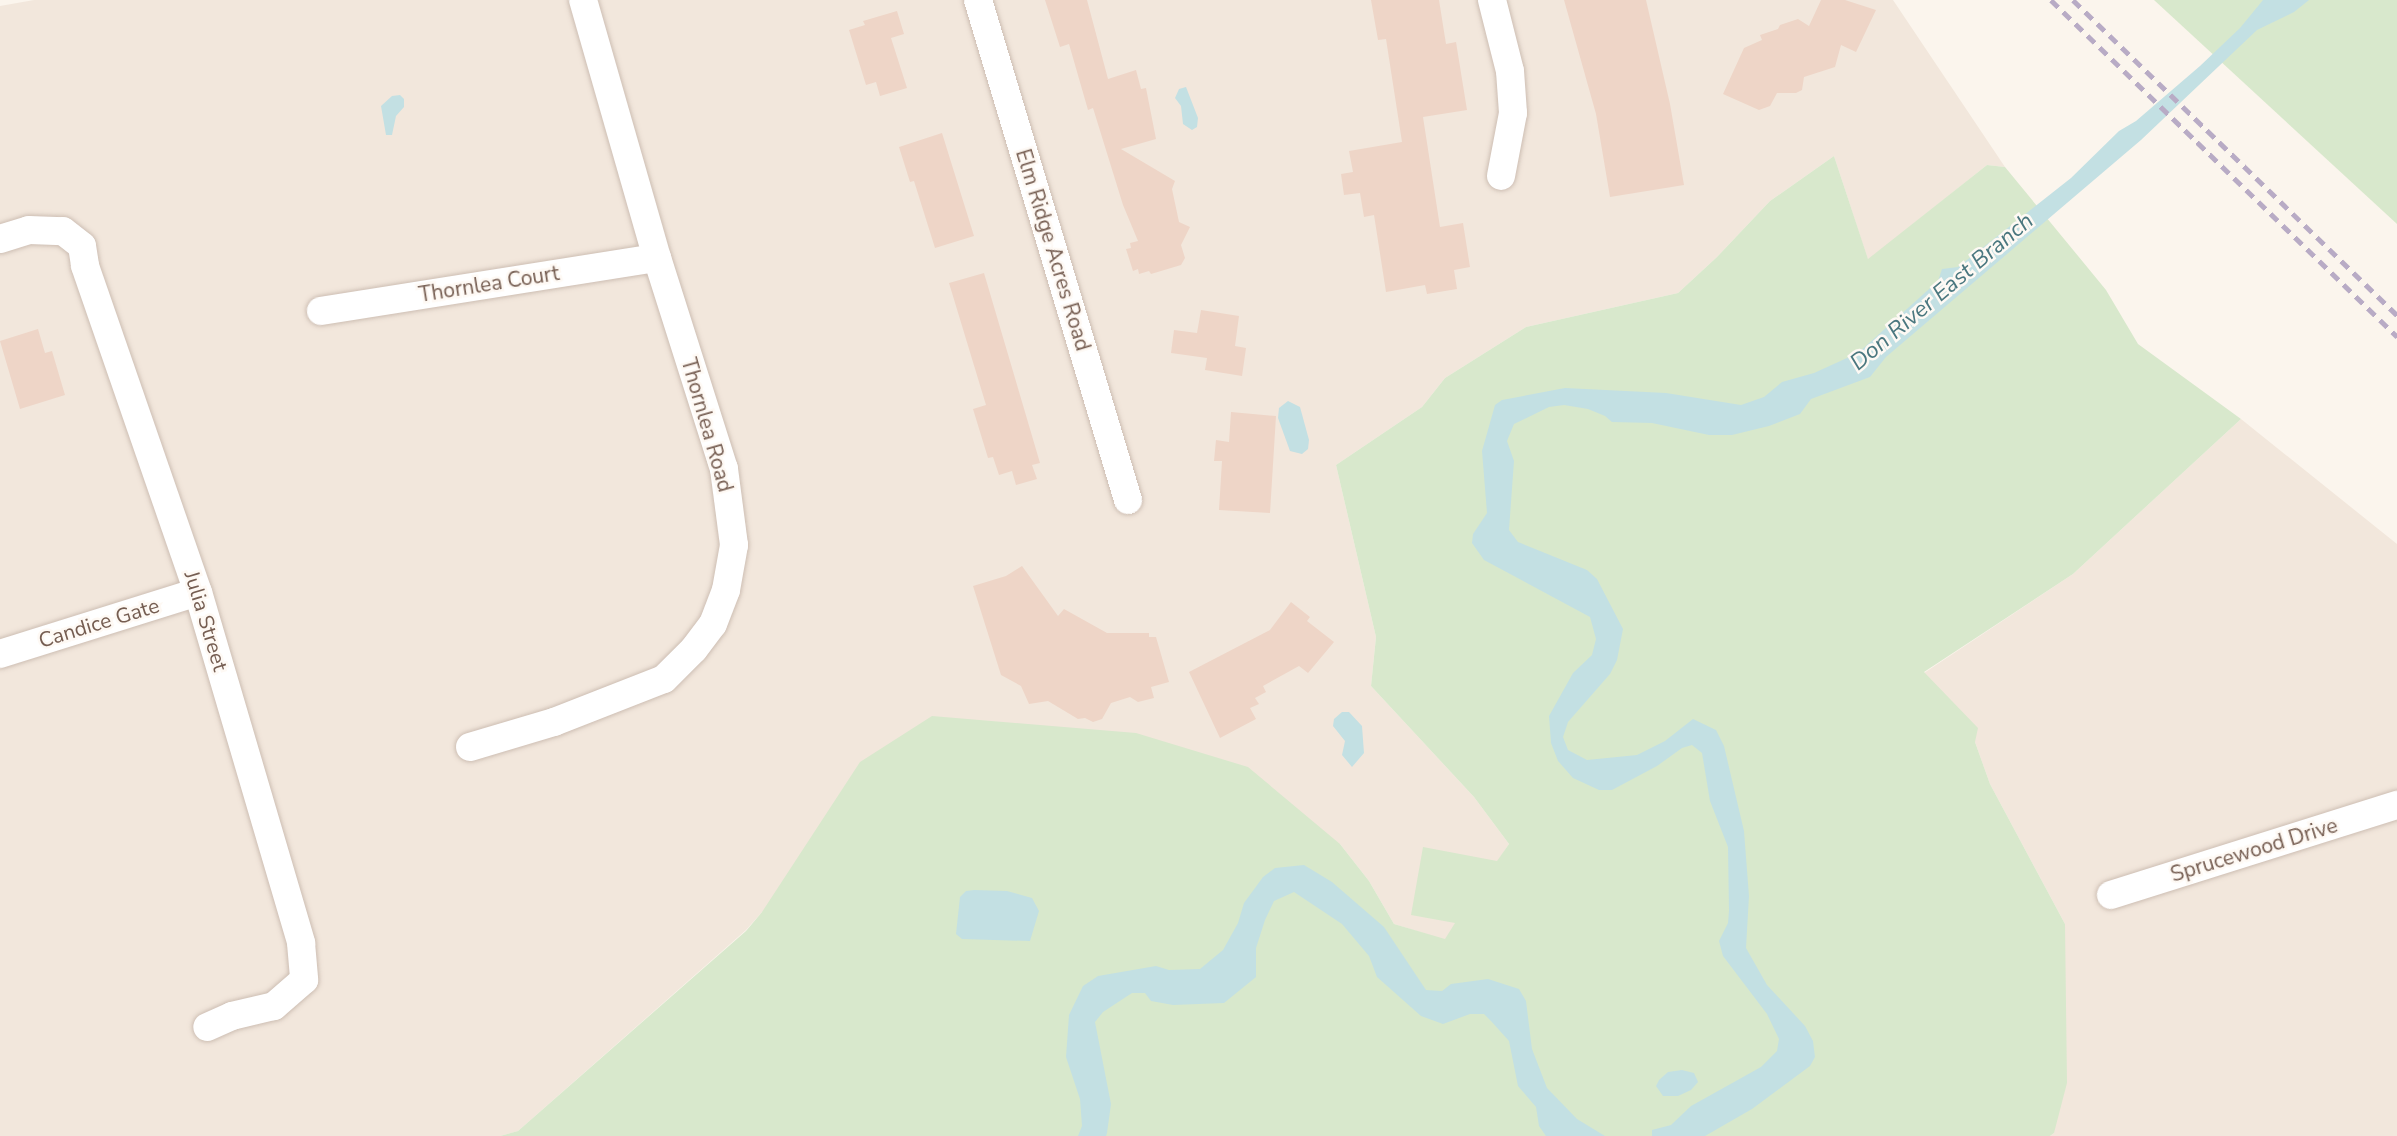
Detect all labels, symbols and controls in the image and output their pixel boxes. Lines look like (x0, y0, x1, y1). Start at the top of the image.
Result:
street label: Elm Ridge Acres Road (1010, 146, 1096, 354)
water label: Don River East Branch (1845, 207, 2039, 377)
street label: Thornlea Court (417, 260, 561, 308)
street label: Thornlea Road (676, 355, 738, 495)
street label: Julia Street (179, 568, 233, 674)
street label: Candice Gate (36, 593, 162, 653)
street label: Sprucewood Drive (2167, 813, 2341, 887)

